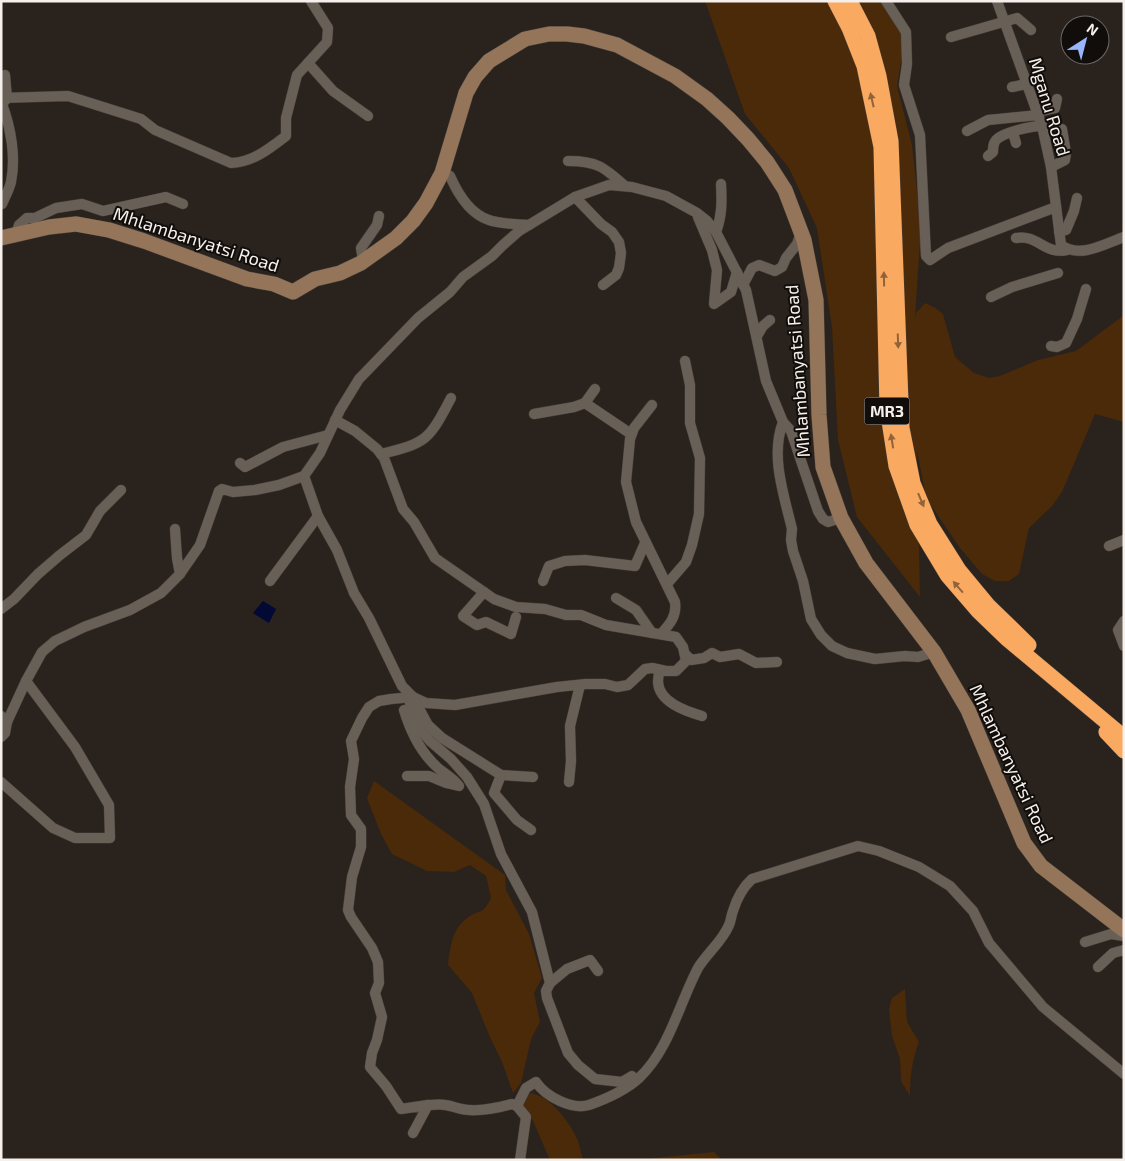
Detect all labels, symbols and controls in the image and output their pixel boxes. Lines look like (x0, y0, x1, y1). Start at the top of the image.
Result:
north arrow (1060, 15, 1110, 65)
text: N (1084, 19, 1102, 39)
street label: Mganu Road (1025, 55, 1075, 159)
one-way arrow (868, 93, 876, 108)
street label: Mhlambanyatsi Road (111, 202, 282, 276)
one-way arrow (880, 271, 888, 287)
street label: Mhlambanyatsi Road (780, 284, 814, 458)
one-way arrow (895, 333, 903, 349)
road number: MR3 (864, 398, 910, 424)
one-way arrow (888, 433, 896, 449)
one-way arrow (917, 493, 925, 507)
one-way arrow (952, 582, 964, 594)
street label: Mhlambanyatsi Road (965, 680, 1058, 847)

